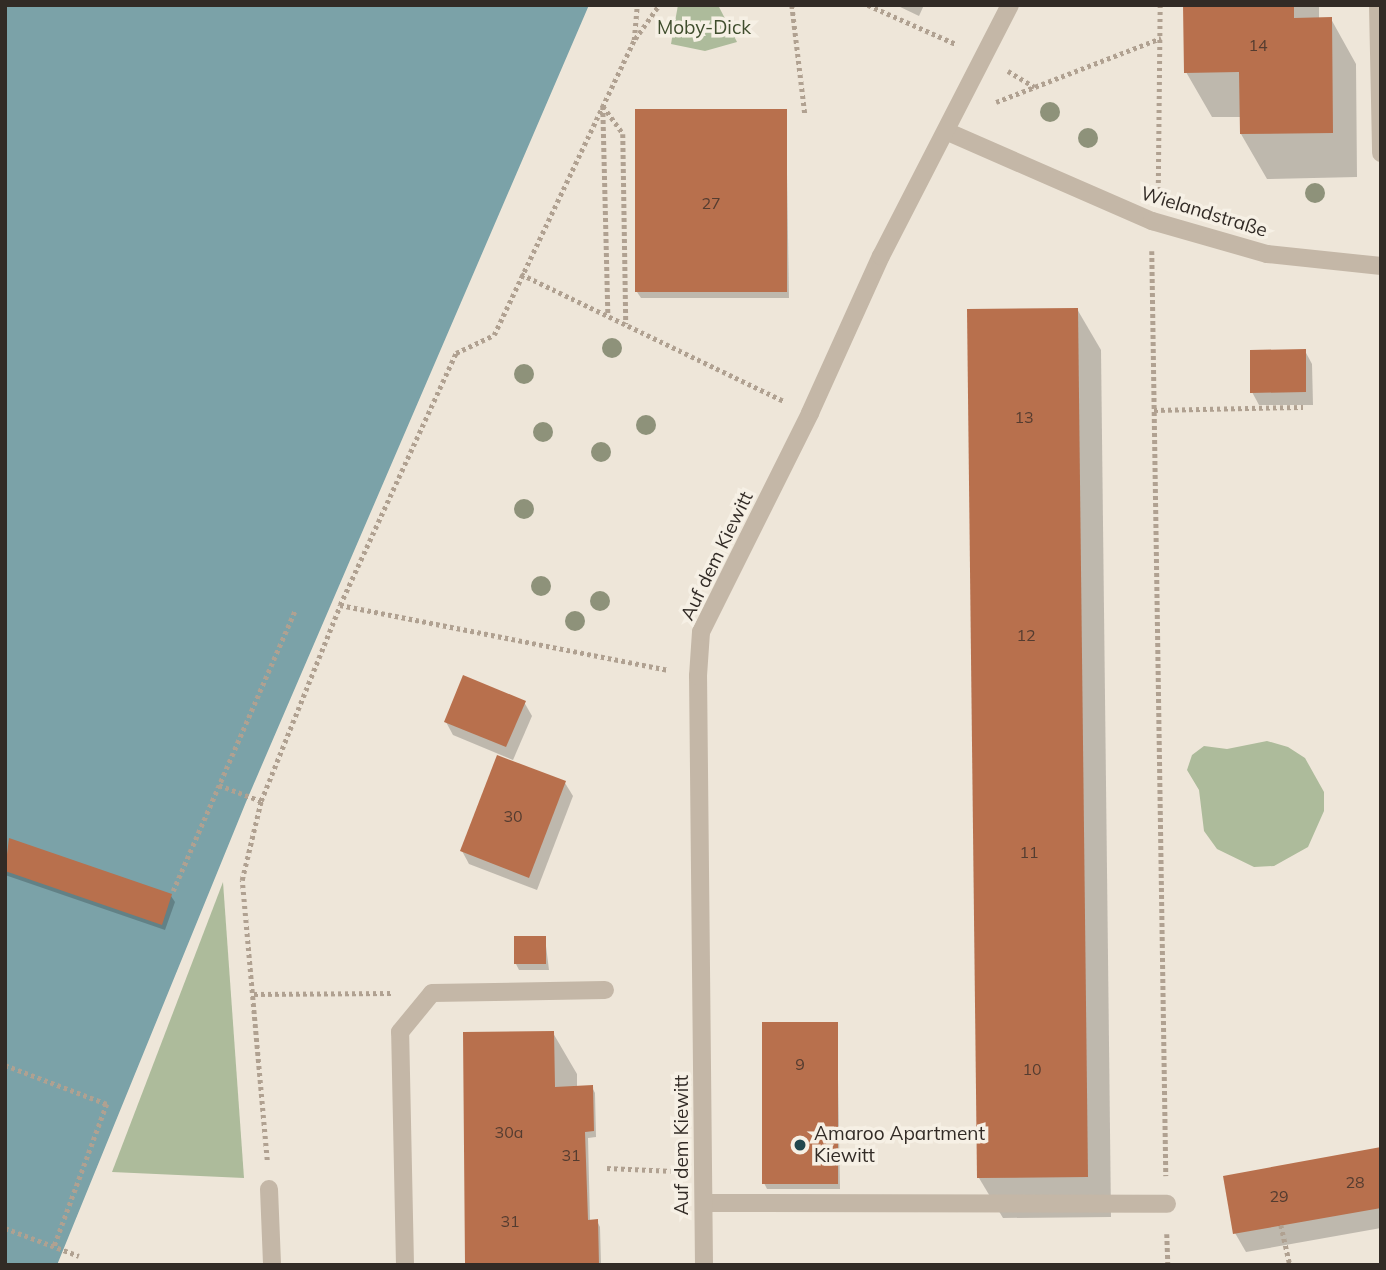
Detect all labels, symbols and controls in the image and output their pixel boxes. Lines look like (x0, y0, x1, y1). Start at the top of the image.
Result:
park label: Moby-Dick (657, 17, 751, 39)
house number: 14 (1248, 35, 1268, 55)
street label: Wielandstraße (1138, 182, 1270, 242)
house number: 27 (701, 193, 721, 213)
house number: 13 (1014, 407, 1034, 427)
street label: Auf dem Kiewitt (676, 488, 758, 624)
house number: 12 (1016, 625, 1036, 645)
house number: 30 (503, 806, 523, 826)
house number: 11 (1019, 842, 1039, 862)
house number: 9 (795, 1054, 805, 1074)
house number: 10 (1022, 1059, 1042, 1079)
street label: Auf dem Kiewitt (671, 1075, 693, 1215)
house number: 30a (495, 1122, 523, 1142)
place label: Amaroo Apartment Kiewitt (814, 1123, 985, 1167)
marker: Amaroo Apartment Kiewitt (792, 1137, 808, 1153)
house number: 31 (561, 1145, 581, 1165)
house number: 28 (1345, 1172, 1365, 1192)
house number: 29 (1269, 1186, 1289, 1206)
house number: 31 (500, 1211, 520, 1231)

